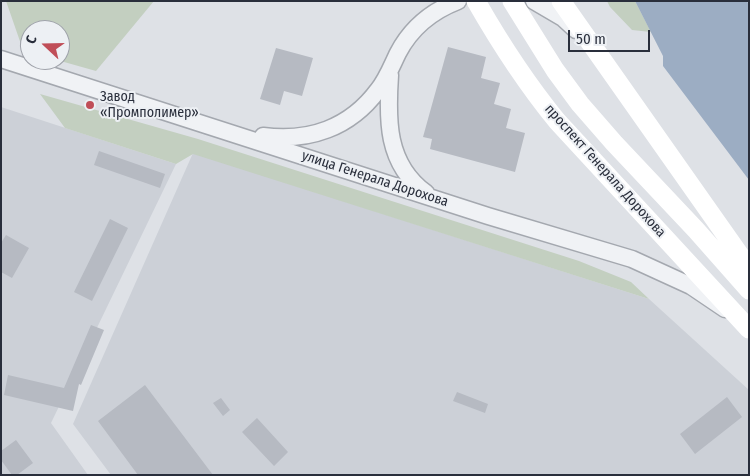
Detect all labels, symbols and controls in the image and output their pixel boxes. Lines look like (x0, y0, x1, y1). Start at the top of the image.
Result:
north arrow (20, 20, 70, 70)
scale bar (570, 20, 652, 52)
text: 50 m (576, 30, 606, 48)
text: С (22, 33, 41, 46)
place label: Завод «Промполимер» (100, 89, 199, 121)
marker: Завод «Промполимер» (84, 99, 96, 111)
street label: проспект Генерала Дорохова (541, 101, 669, 241)
street label: улица Генерала Дорохова (300, 147, 450, 211)

